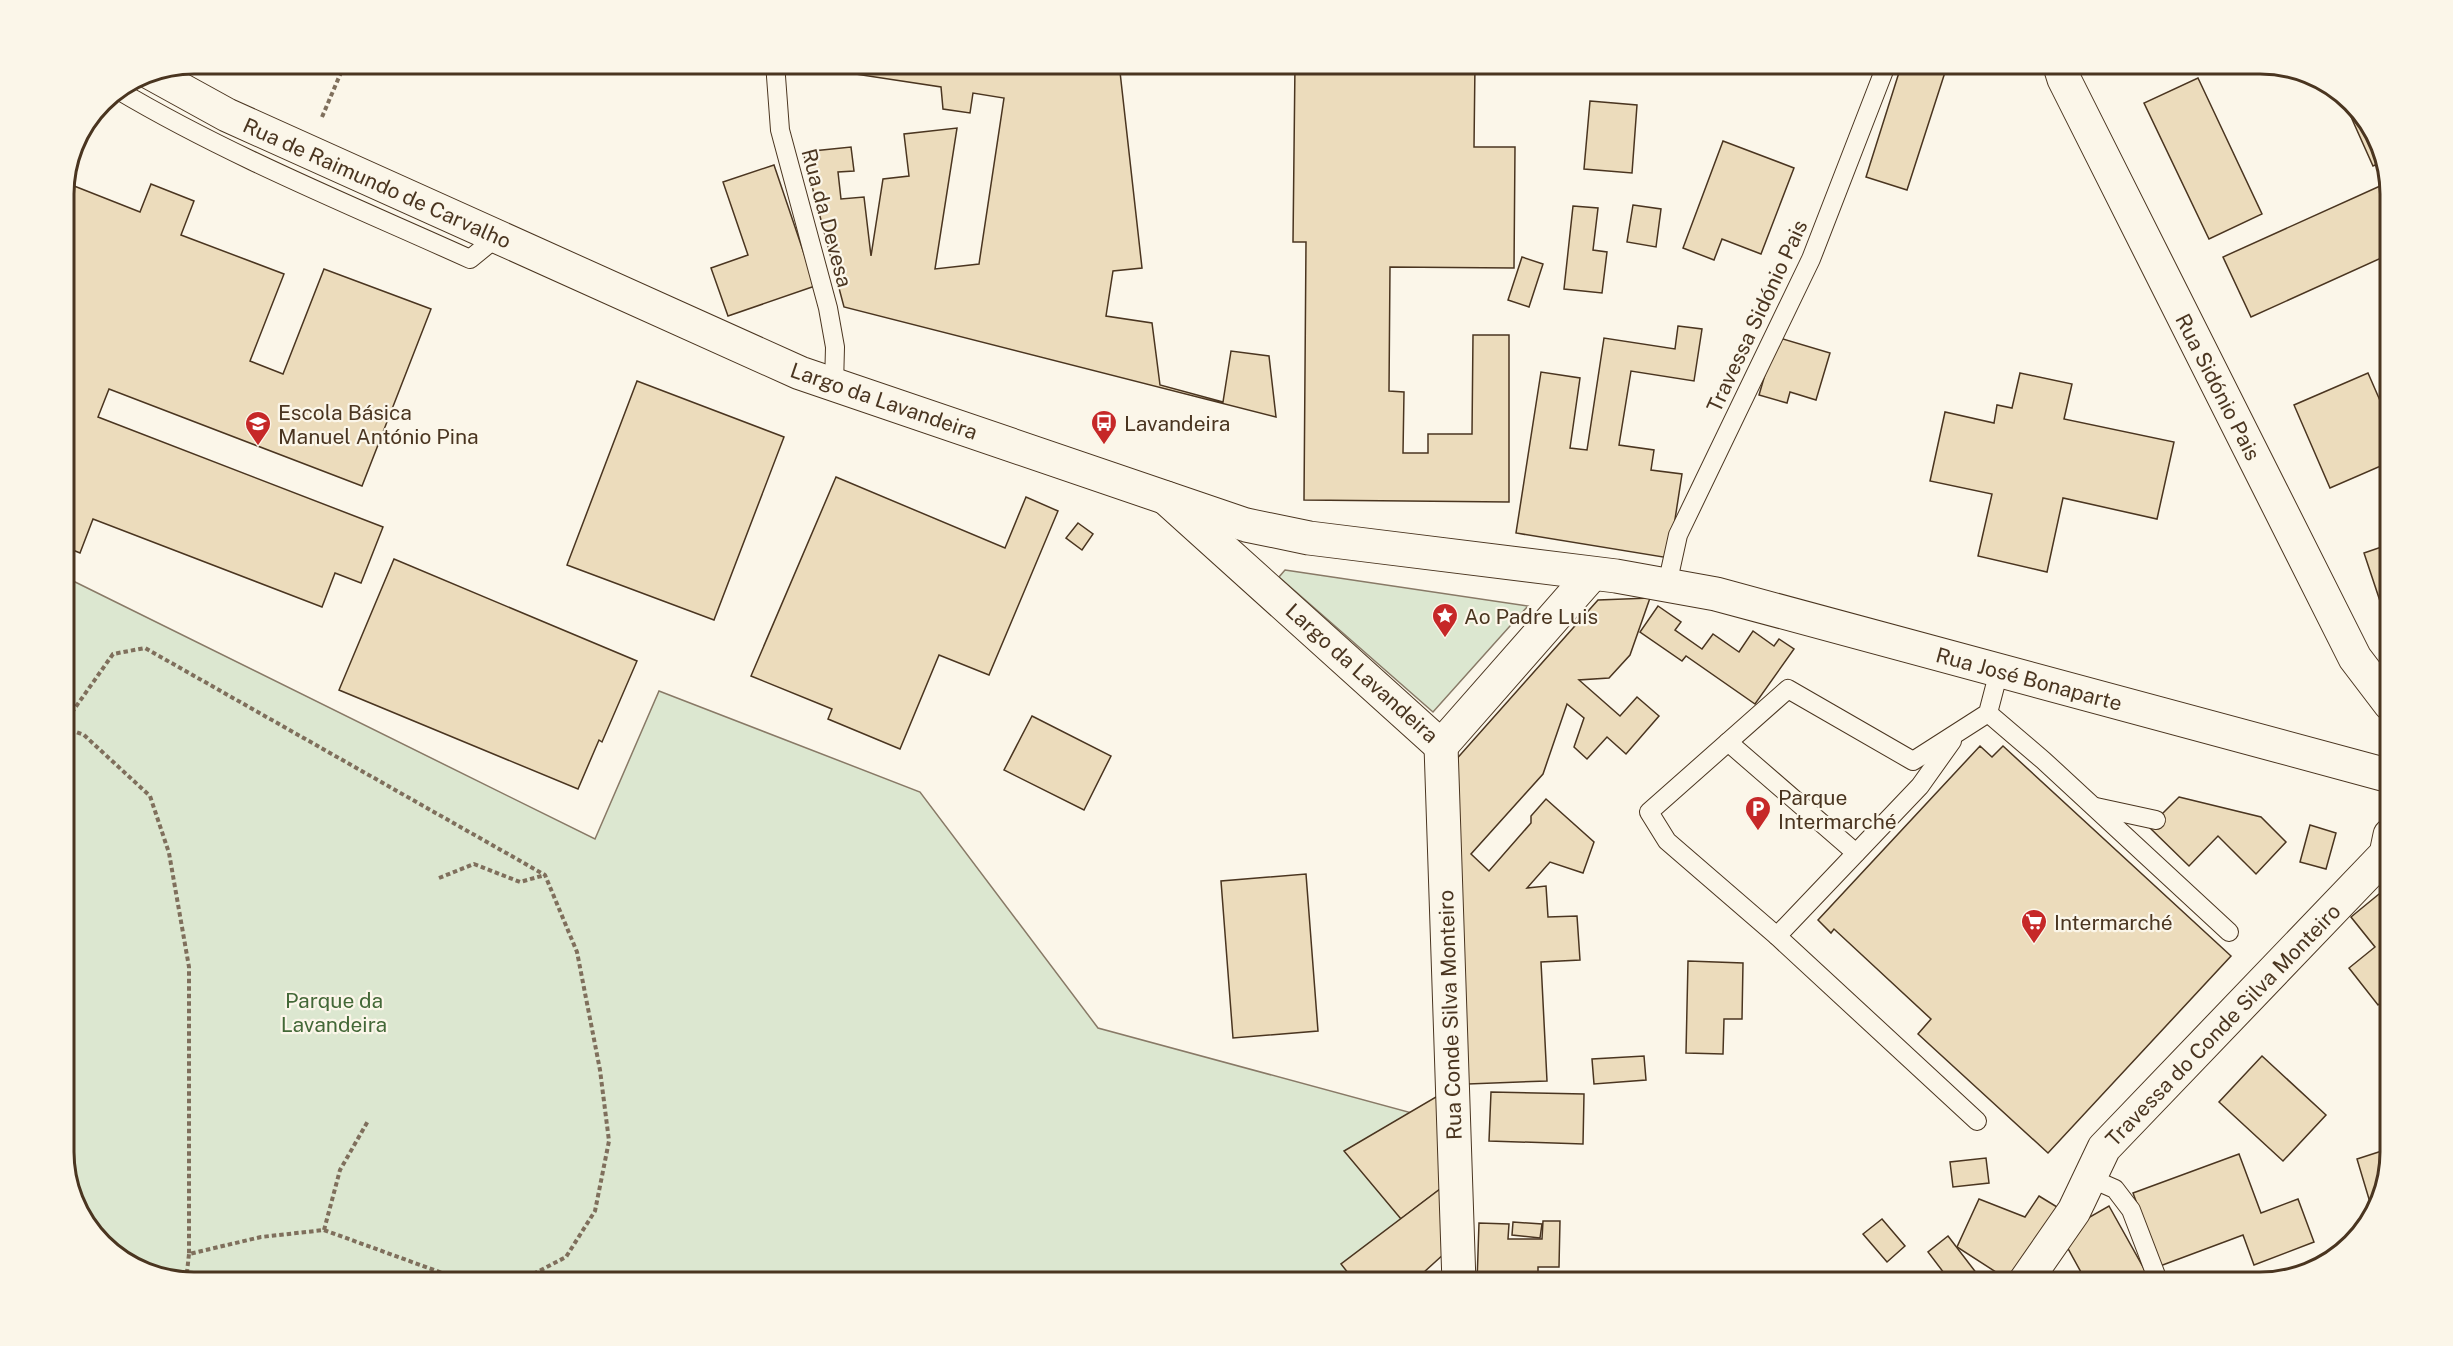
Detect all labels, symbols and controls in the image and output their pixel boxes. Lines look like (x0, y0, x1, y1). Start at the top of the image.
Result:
street label: Rua de Raimundo de Carvalho (239, 112, 515, 254)
street label: Rua da Devesa (796, 146, 858, 290)
street label: Travessa Sidónio Pais (1701, 216, 1813, 416)
street label: Rua Sidónio Pais (2170, 309, 2266, 465)
street label: Largo da Lavandeira (787, 357, 981, 445)
place label: Escola Básica Manuel António Pina (278, 400, 479, 449)
bus stop icon: Lavandeira (1089, 408, 1119, 446)
school or university icon: Escola Básica Manuel António Pina (243, 409, 273, 447)
place label: Lavandeira (1124, 411, 1230, 436)
street label: Largo da Lavandeira (1281, 598, 1443, 748)
place icon: Ao Padre Luis (1430, 601, 1460, 639)
place label: Ao Padre Luis (1464, 604, 1598, 629)
street label: Rua José Bonaparte (1933, 642, 2125, 716)
place label: Parque Intermarché (1778, 785, 1897, 834)
parking icon: Parque Intermarché (1743, 794, 1773, 832)
street label: Rua Conde Silva Monteiro (1433, 890, 1467, 1140)
street label: Travessa do Conde Silva Monteiro (2100, 899, 2346, 1151)
supermarket icon: Intermarché (2019, 907, 2049, 945)
place label: Intermarché (2054, 910, 2173, 935)
park label: Parque da Lavandeira (281, 988, 387, 1037)

